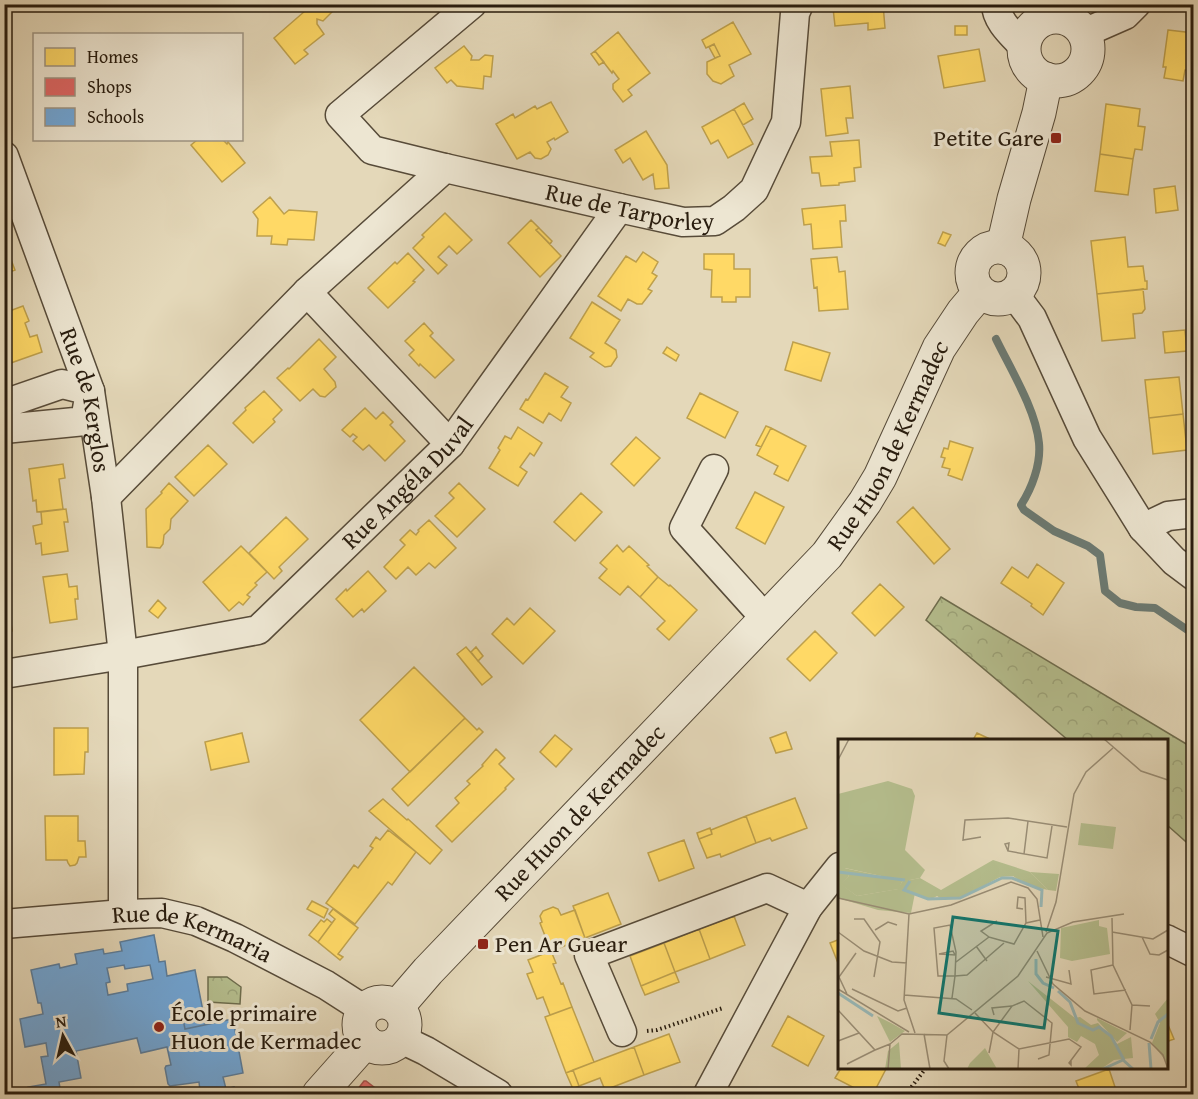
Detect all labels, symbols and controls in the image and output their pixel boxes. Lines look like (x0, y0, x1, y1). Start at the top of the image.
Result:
legend (33, 33, 243, 141)
text: Homes (87, 43, 138, 70)
text: Shops (87, 73, 132, 100)
text: Schools (87, 103, 144, 130)
place label: Petite Gare (933, 120, 1044, 155)
marker: Petite Gare (1049, 131, 1063, 145)
street label: Rue de Tarporley (542, 174, 715, 239)
street label: Rue de Kerglos (51, 322, 120, 475)
street label: Rue Huon de Kermadec (818, 332, 957, 557)
street label: Rue Angéla Duval (334, 409, 482, 557)
street label: Rue Huon de Kermadec (486, 716, 673, 909)
inset map (838, 739, 1168, 1069)
street label: Rue de Kermaria (111, 895, 279, 972)
place label: Pen Ar Guear (495, 926, 627, 961)
marker: Pen Ar Guear (476, 937, 490, 951)
place label: École primaire Huon de Kermadec (171, 995, 362, 1058)
north arrow (33, 1006, 93, 1066)
text: N (54, 1008, 68, 1034)
marker: École primaire Huon de Kermadec (152, 1020, 166, 1034)

